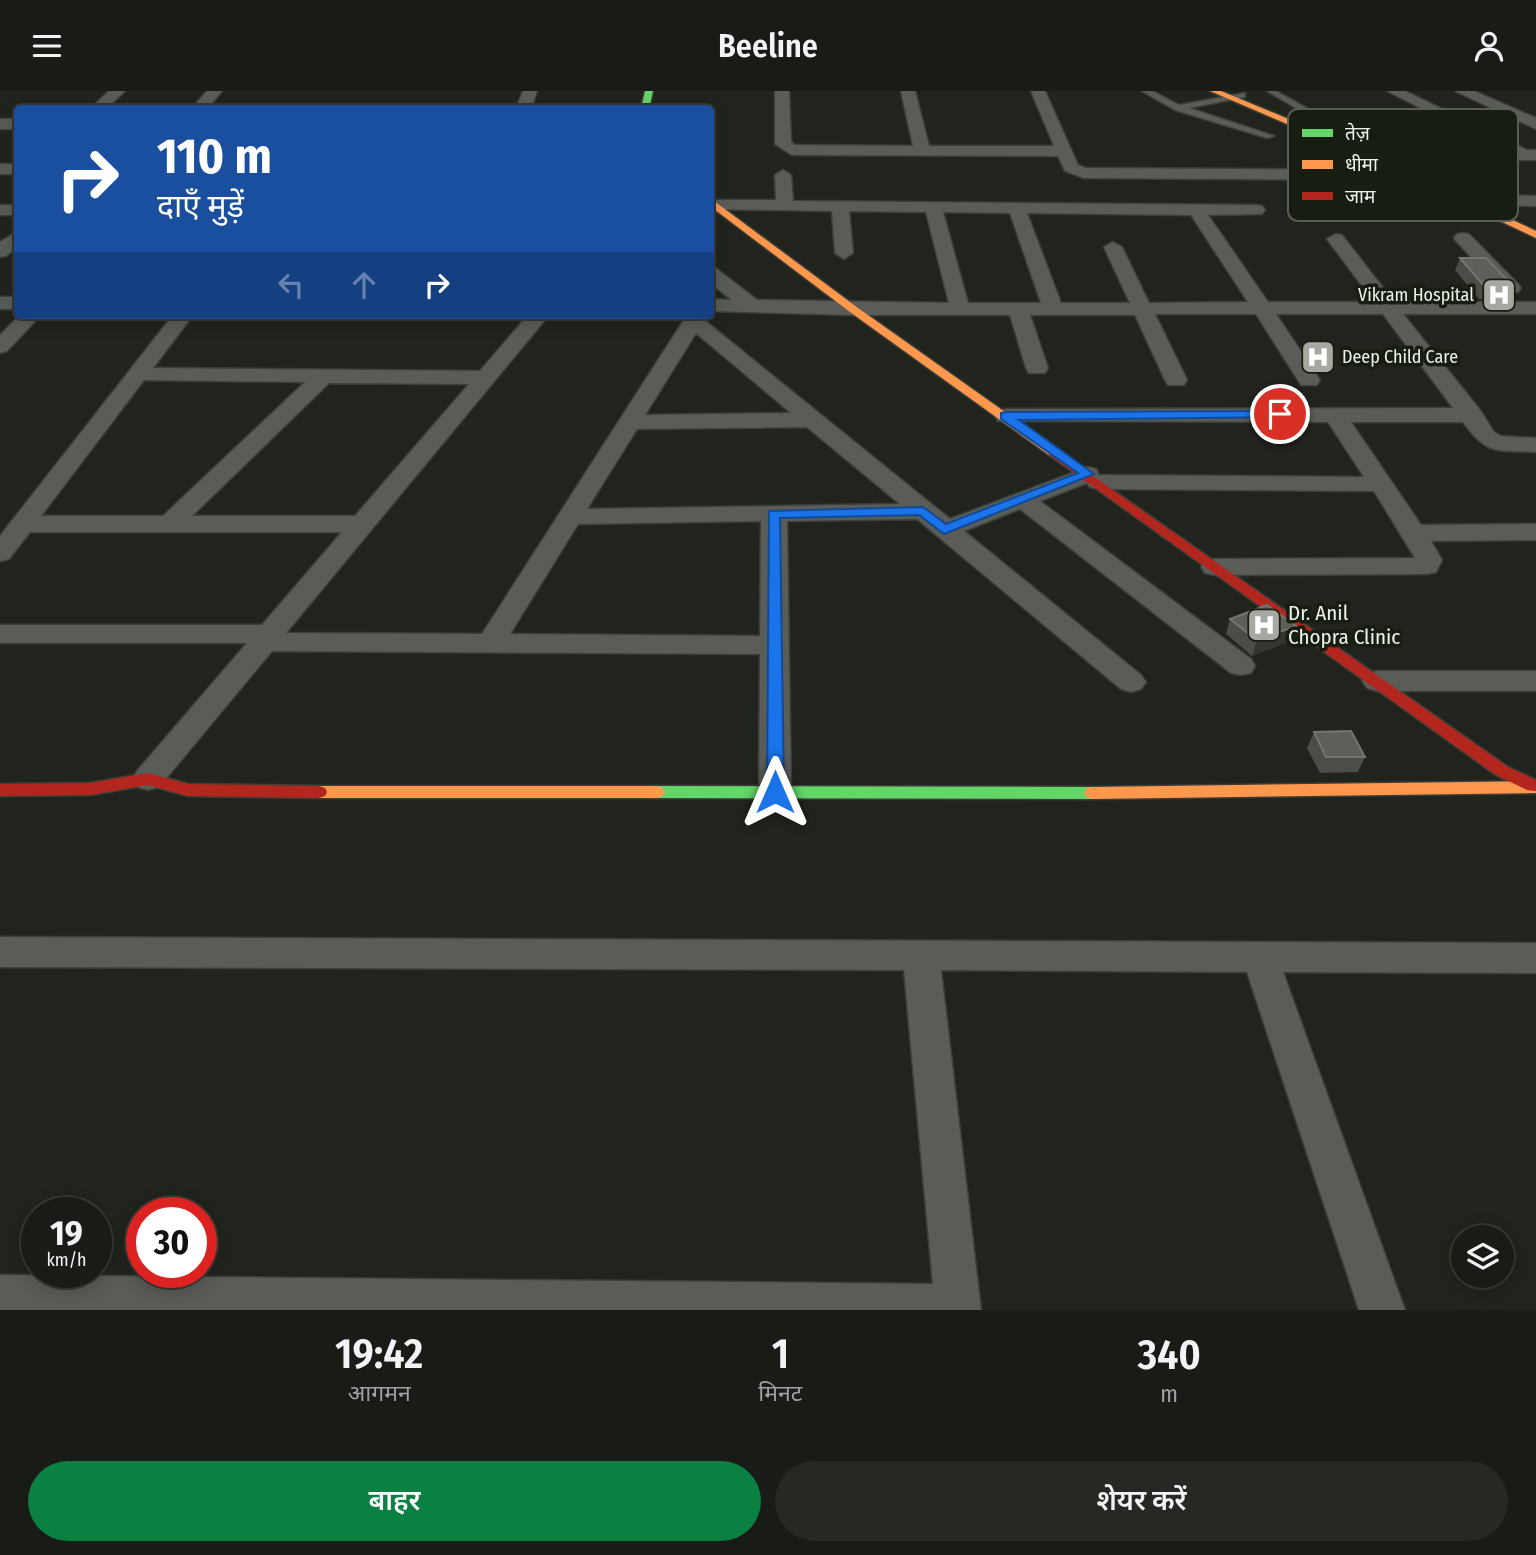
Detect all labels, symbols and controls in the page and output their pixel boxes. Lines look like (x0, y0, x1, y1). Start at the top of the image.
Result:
icon: menu (28, 27, 66, 65)
text: Beeline (718, 27, 818, 65)
icon: person (1470, 27, 1508, 65)
legend (1288, 109, 1518, 221)
text: तेज़ (1345, 122, 1371, 145)
text: 110 m (157, 127, 272, 186)
icon: right (42, 133, 133, 224)
text: धीमा (1345, 153, 1379, 176)
text: जाम (1345, 185, 1376, 208)
text: दाएँ मुड़ें (157, 187, 244, 225)
icon: left (272, 266, 310, 304)
icon: ahead (345, 266, 383, 304)
icon: right (418, 266, 456, 304)
hospital icon: Vikram Hospital (1480, 276, 1518, 314)
place label: Vikram Hospital (1358, 284, 1474, 306)
hospital icon: Deep Child Care (1299, 338, 1337, 376)
place label: Deep Child Care (1342, 346, 1458, 368)
pin (1250, 384, 1310, 444)
icon: arrive (1261, 395, 1299, 433)
place label: Dr. Anil Chopra Clinic (1288, 600, 1400, 650)
hospital icon: Dr. Anil Chopra Clinic (1245, 606, 1283, 644)
position arrow (738, 755, 812, 829)
speed limit sign: 30 (126, 1197, 217, 1288)
text: 19 (50, 1212, 83, 1254)
map controls (1451, 1225, 1514, 1288)
button: layers (1451, 1225, 1514, 1288)
text: km/h (46, 1249, 87, 1271)
text: 19:42 (335, 1329, 423, 1379)
text: 1 (772, 1329, 789, 1379)
text: 340 (1137, 1330, 1201, 1380)
text: आगमन (348, 1379, 411, 1407)
text: मिनट (758, 1379, 802, 1407)
text: m (1160, 1380, 1178, 1408)
button: बाहर (28, 1461, 761, 1541)
button: शेयर करें (775, 1461, 1508, 1541)

